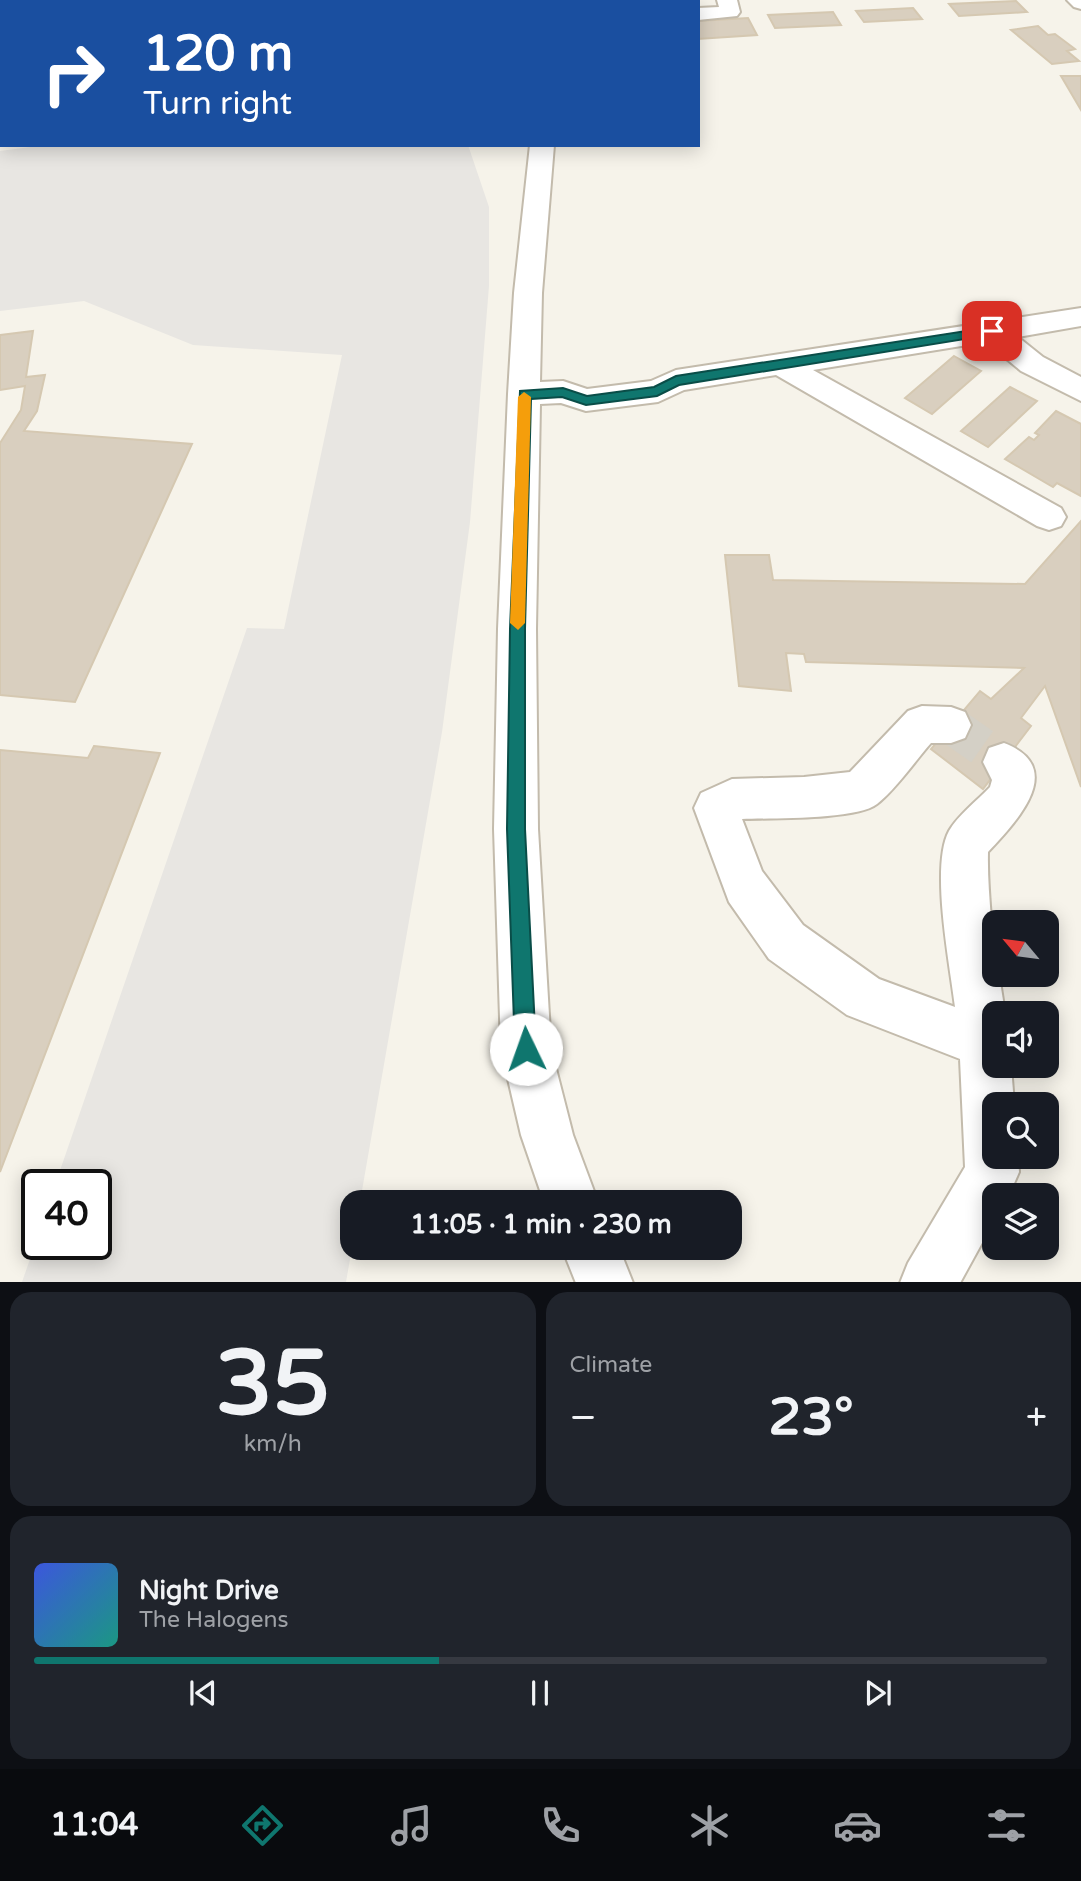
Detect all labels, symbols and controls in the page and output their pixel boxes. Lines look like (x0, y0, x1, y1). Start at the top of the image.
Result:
text: 120 m (143, 25, 293, 84)
icon: right (28, 28, 119, 119)
text: Turn right (143, 85, 292, 123)
pin (962, 301, 1022, 361)
icon: arrive (973, 312, 1011, 350)
north arrow (982, 910, 1059, 987)
map controls (982, 910, 1059, 1260)
button: sound (982, 1001, 1059, 1078)
position arrow (489, 1012, 563, 1086)
button: search (982, 1092, 1059, 1169)
speed limit sign: 40 (21, 1169, 112, 1260)
button: layers (982, 1183, 1059, 1260)
text: 11:05 · 1 min · 230 m (410, 1209, 672, 1240)
text: 35 (216, 1329, 330, 1439)
text: Climate (570, 1351, 652, 1379)
text: 23° (769, 1386, 854, 1449)
text: − (570, 1395, 597, 1441)
text: + (1026, 1395, 1047, 1441)
text: km/h (244, 1430, 302, 1458)
text: Night Drive (139, 1575, 279, 1606)
text: The Halogens (139, 1606, 288, 1634)
icon: previous (184, 1674, 222, 1712)
icon: pause (521, 1674, 559, 1712)
icon: next (859, 1674, 897, 1712)
icon: directions (238, 1801, 287, 1850)
icon: music (387, 1801, 436, 1850)
icon: phone (536, 1801, 585, 1850)
icon: climate (685, 1801, 734, 1850)
icon: car (833, 1801, 882, 1850)
icon: filters (982, 1801, 1031, 1850)
text: 11:04 (50, 1806, 139, 1844)

